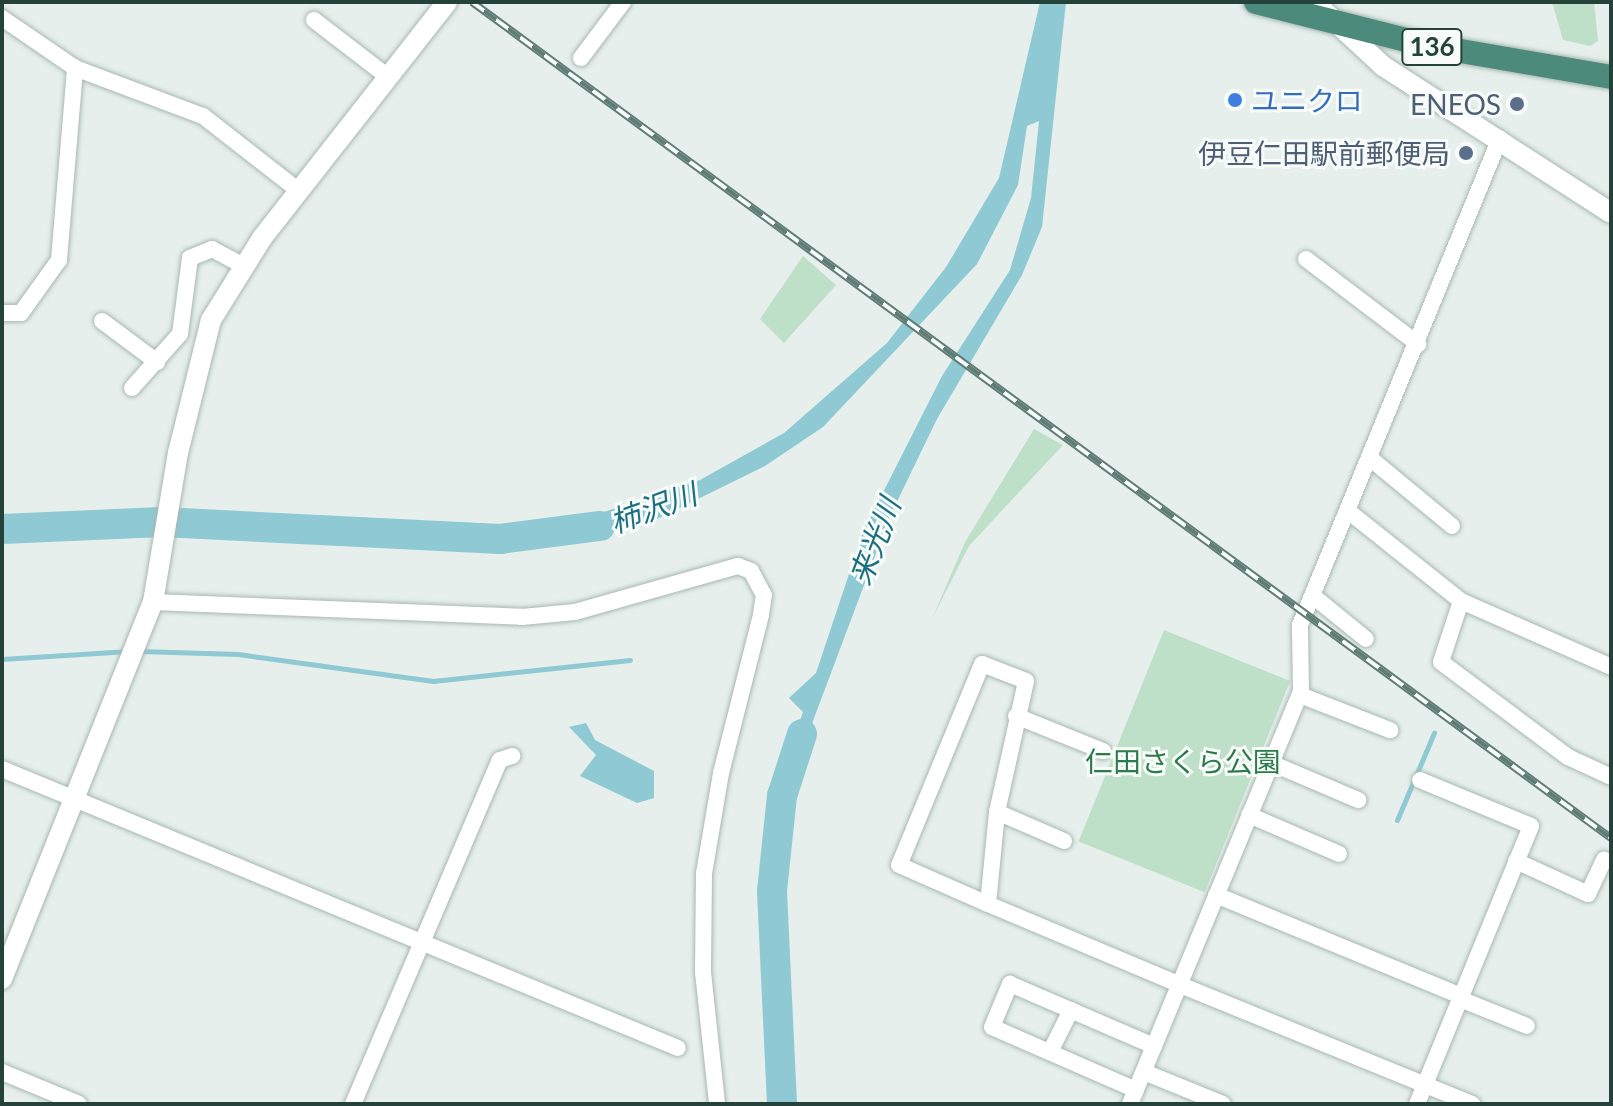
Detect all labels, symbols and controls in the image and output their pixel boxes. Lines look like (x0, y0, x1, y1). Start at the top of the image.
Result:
road number: 136 (1400, 25, 1464, 69)
place label: ユニクロ (1251, 83, 1363, 117)
place label: ENEOS (1410, 87, 1501, 121)
marker: ユニクロ (1226, 91, 1244, 109)
marker: ENEOS (1508, 95, 1526, 113)
place label: 伊豆仁田駅前郵便局 (1198, 136, 1450, 170)
marker: 伊豆仁田駅前郵便局 (1457, 144, 1475, 162)
water label: 柿沢川 (605, 475, 701, 539)
water label: 来光川 (841, 493, 907, 589)
park label: 仁田さくら公園 (1085, 744, 1281, 778)

